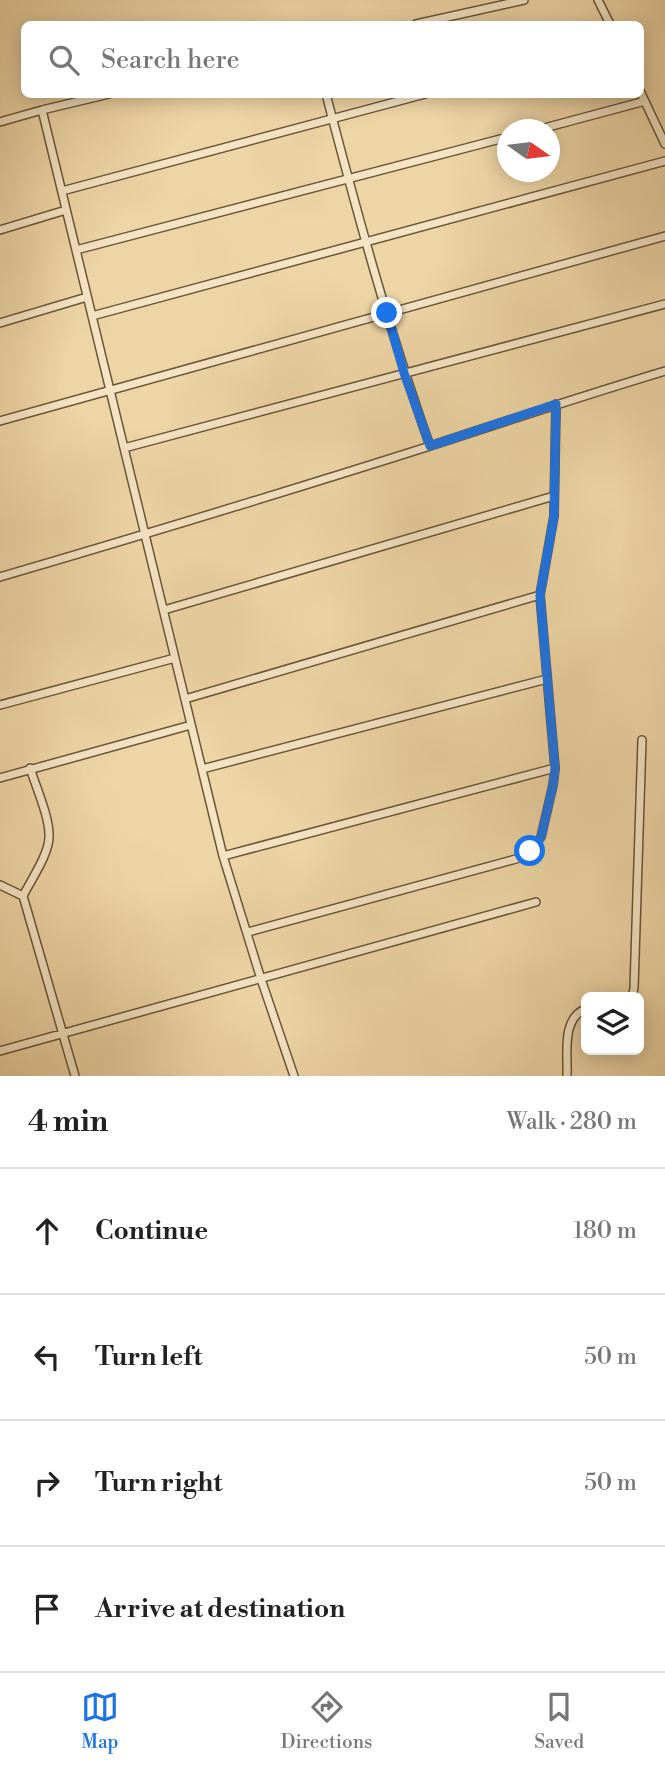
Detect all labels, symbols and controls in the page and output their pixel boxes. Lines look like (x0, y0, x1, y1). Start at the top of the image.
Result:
search box (21, 21, 644, 98)
icon: search (45, 41, 83, 79)
text: Search here (101, 44, 240, 76)
north arrow (497, 119, 560, 182)
route end (371, 297, 402, 328)
route start (514, 835, 545, 866)
map controls (581, 992, 644, 1055)
button: layers (581, 992, 644, 1055)
text: 4 min (28, 1103, 108, 1141)
text: Walk · 280 m (507, 1108, 637, 1136)
icon: ahead (28, 1212, 66, 1250)
text: Continue (95, 1215, 208, 1247)
text: 180 m (573, 1217, 637, 1245)
icon: left (28, 1338, 66, 1376)
text: Turn left (95, 1341, 203, 1373)
text: 50 m (584, 1343, 637, 1371)
icon: right (28, 1464, 66, 1502)
text: Turn right (95, 1467, 223, 1499)
text: 50 m (584, 1469, 637, 1497)
icon: arrive (28, 1590, 66, 1628)
text: Arrive at destination (95, 1593, 345, 1625)
tab: Map (81, 1688, 119, 1754)
tab: Directions (281, 1688, 372, 1754)
tab: Saved (534, 1688, 584, 1754)

